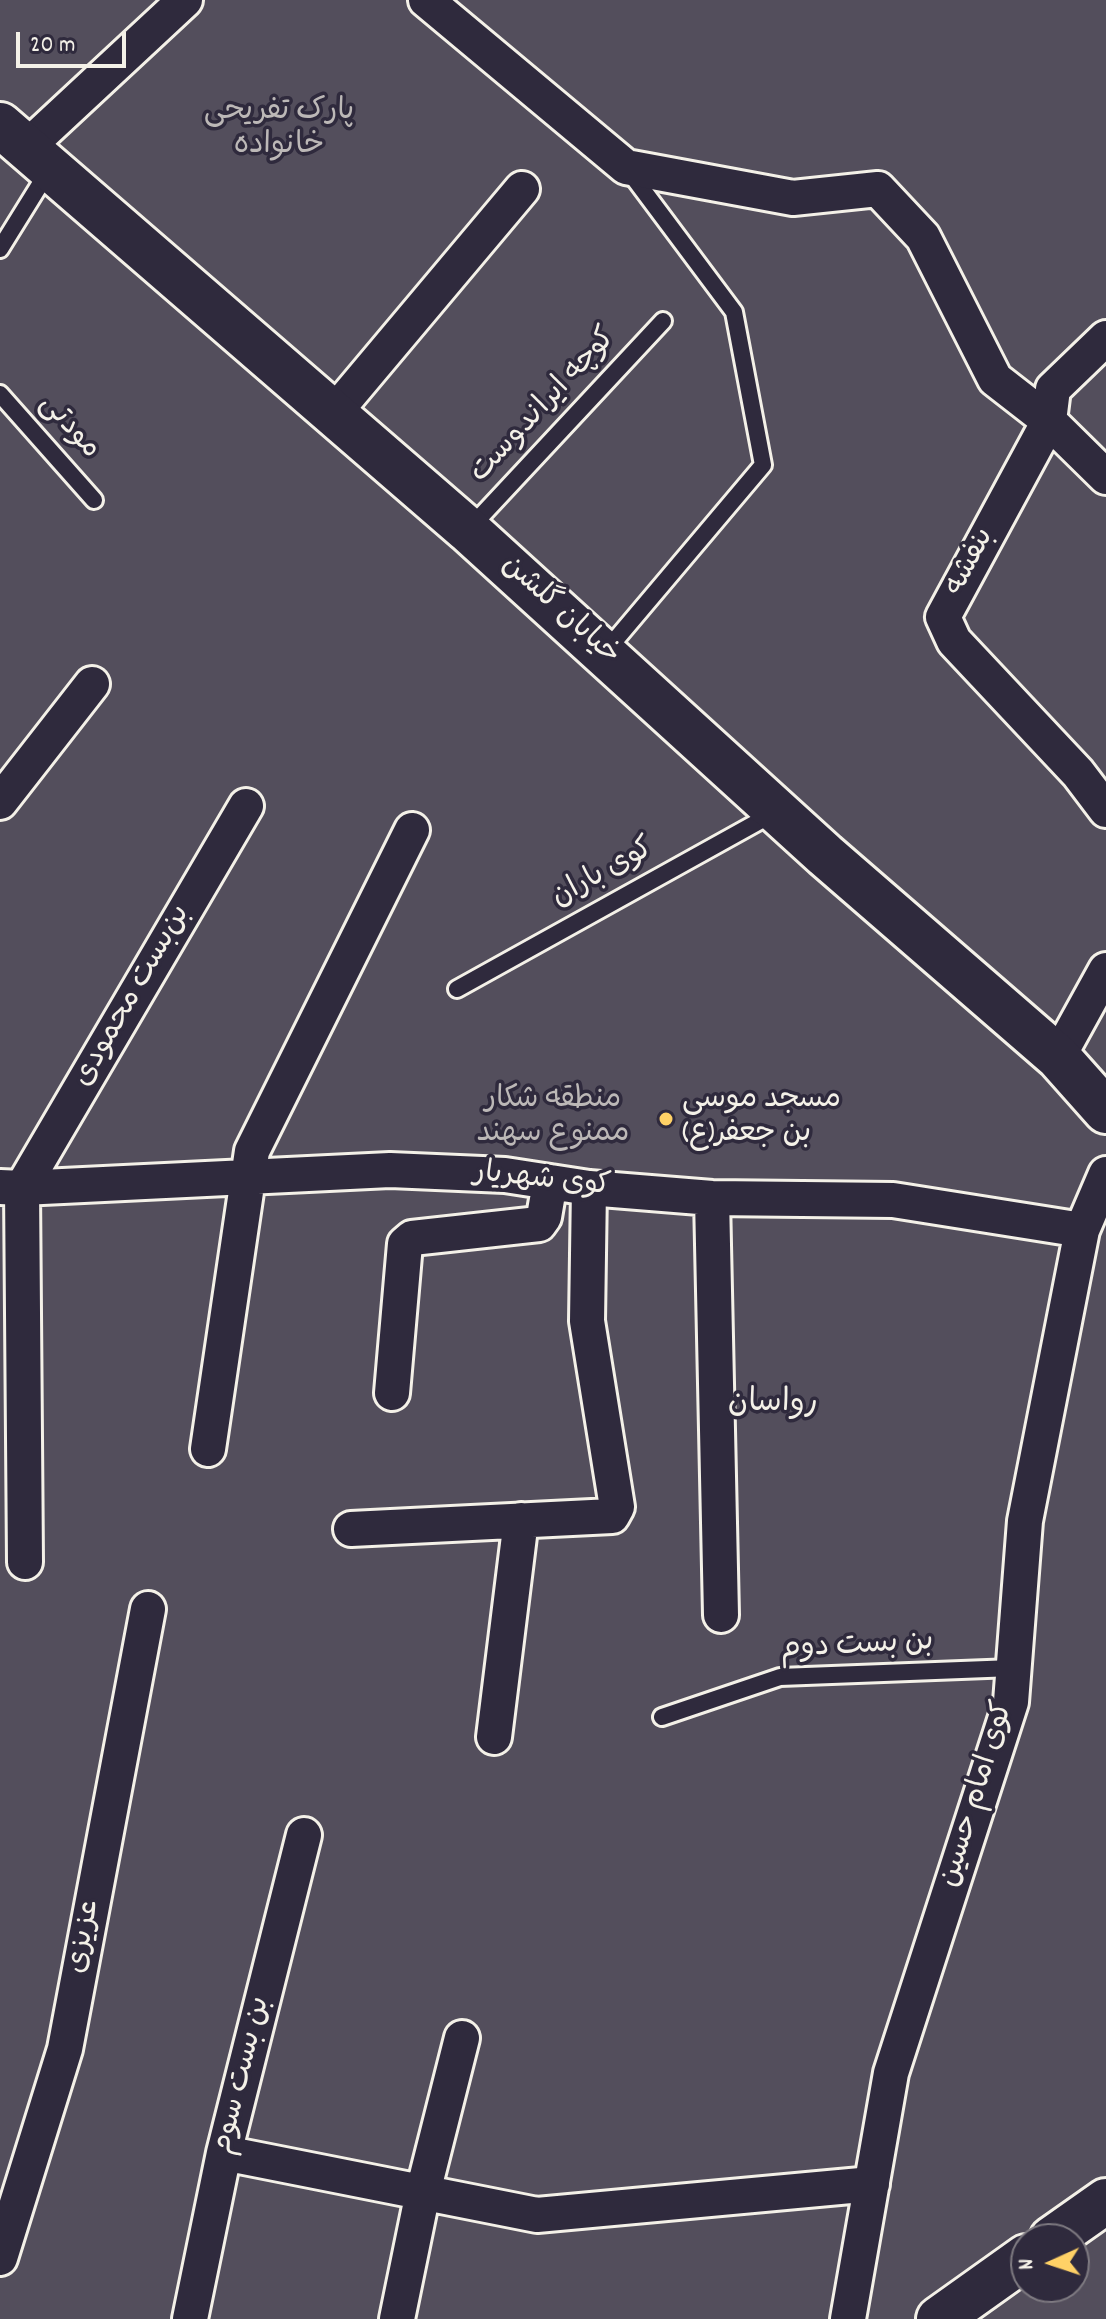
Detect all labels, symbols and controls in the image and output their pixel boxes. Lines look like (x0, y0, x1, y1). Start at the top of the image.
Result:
scale bar (20, 16, 130, 66)
text: 20 m (30, 29, 76, 63)
park label: پارک تفریحی خانواده (204, 96, 354, 166)
street label: کوچه ایراندوست (464, 322, 626, 492)
street label: مودتی (29, 388, 107, 468)
street label: بنفشه (939, 523, 1005, 603)
street label: خیابان گلشن (492, 549, 626, 675)
street label: کوی باران (547, 832, 661, 918)
street label: بن‌بست محمودی (67, 900, 201, 1094)
park label: منطقه شکار ممنوع سهند (477, 1084, 629, 1154)
place label: مسجد موسی بن جعفر(ع) (682, 1084, 841, 1154)
marker: مسجد موسی بن جعفر(ع) (657, 1110, 675, 1128)
street label: کوی شهریار (472, 1157, 612, 1207)
district label: رواسان (728, 1387, 818, 1425)
street label: بن بست دوم (780, 1626, 934, 1670)
street label: کوی امام حسین (934, 1698, 1024, 1892)
street label: عزیزی (61, 1897, 111, 1977)
street label: بن بست سوم (207, 1993, 281, 2159)
north arrow (1010, 2223, 1090, 2303)
text: N (1012, 2258, 1043, 2270)

